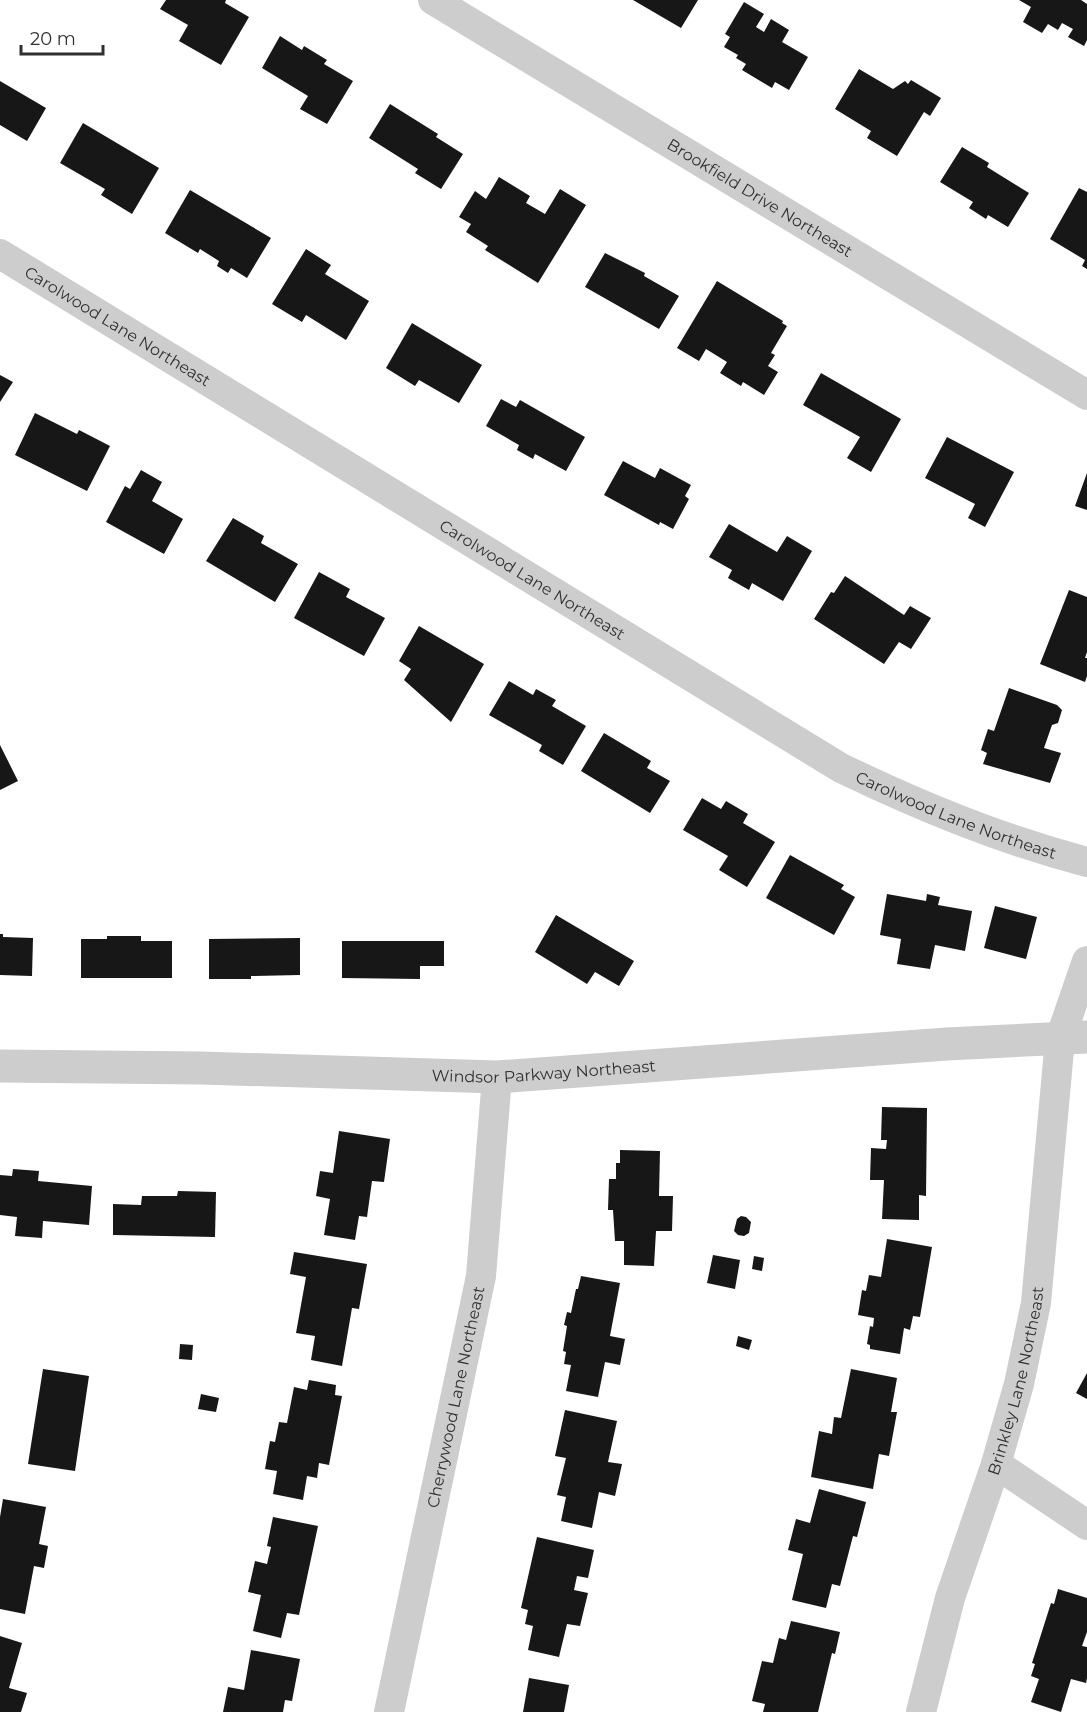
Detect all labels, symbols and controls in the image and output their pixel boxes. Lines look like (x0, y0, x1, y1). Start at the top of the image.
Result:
scale bar (21, 18, 104, 56)
text: 20 m (30, 28, 76, 50)
street label: Brookfield Drive Northeast (664, 134, 857, 261)
street label: Carolwood Lane Northeast (21, 262, 214, 390)
street label: Carolwood Lane Northeast (436, 515, 629, 644)
street label: Carolwood Lane Northeast (853, 767, 1059, 863)
street label: Windsor Parkway Northeast (432, 1056, 657, 1087)
street label: Cherrywood Lane Northeast (423, 1284, 488, 1509)
street label: Brinkley Lane Northeast (983, 1285, 1047, 1478)

